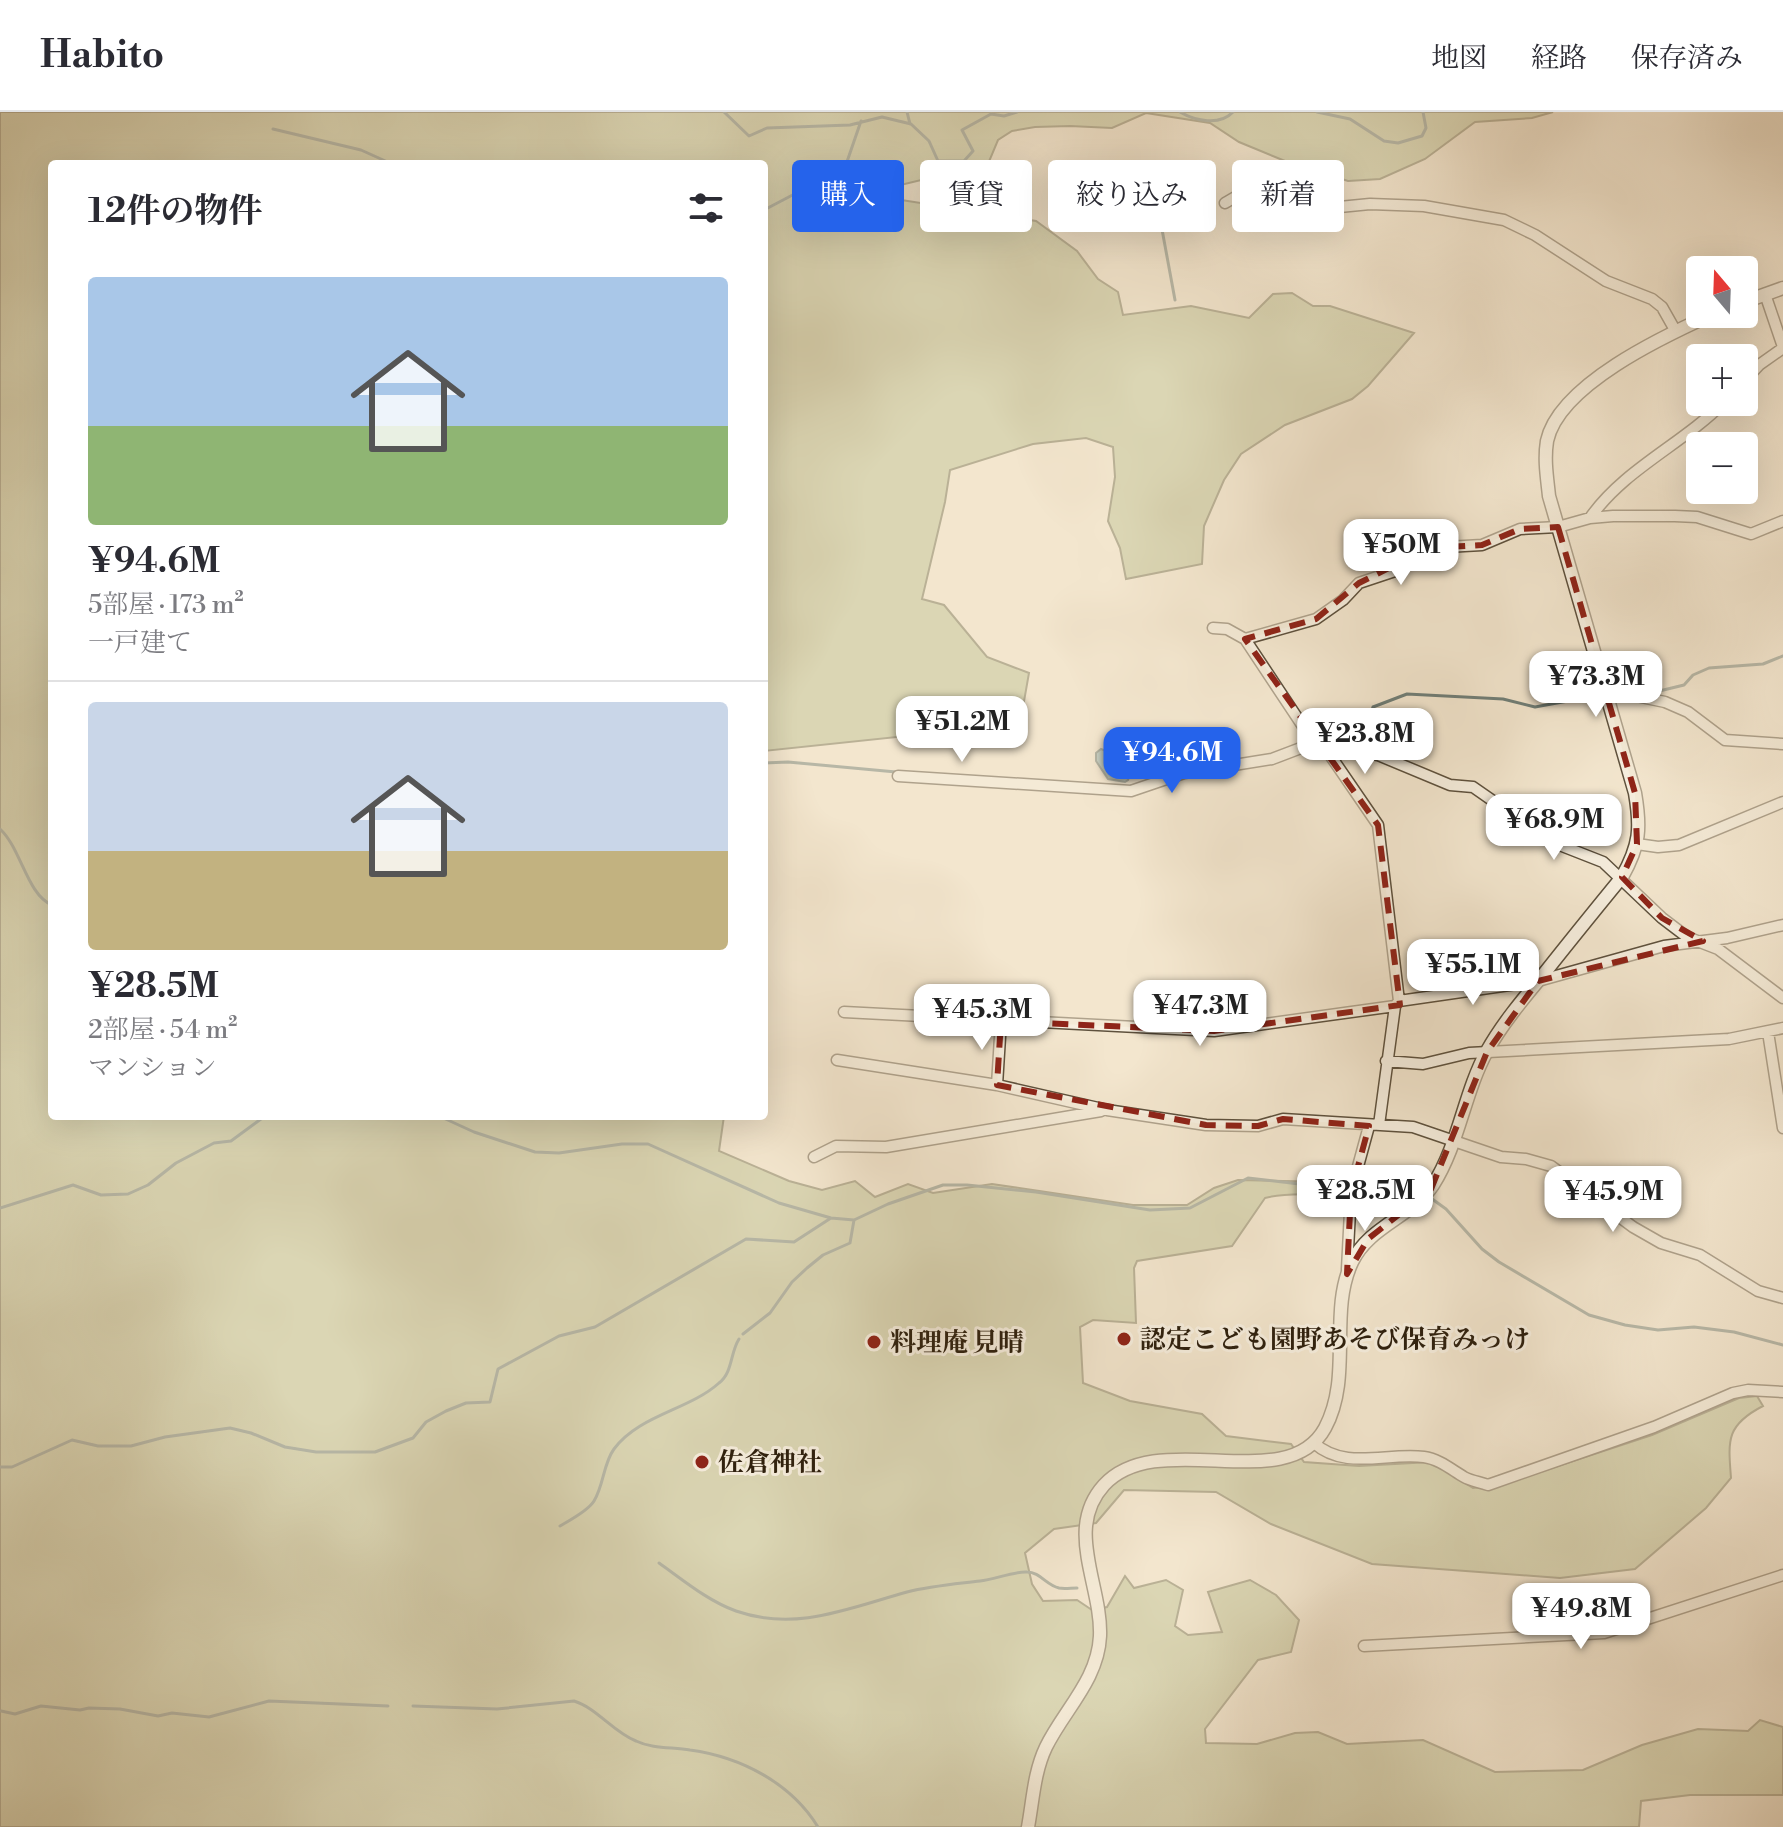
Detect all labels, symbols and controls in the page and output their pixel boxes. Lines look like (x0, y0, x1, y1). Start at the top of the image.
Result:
text: Habito (40, 32, 164, 79)
text: 地図 (1431, 41, 1487, 76)
text: 経路 (1531, 41, 1587, 76)
text: 保存済み (1631, 41, 1743, 76)
chip: 購入 (792, 160, 904, 232)
chip: 賃貸 (920, 160, 1032, 232)
chip: 絞り込み (1048, 160, 1216, 232)
chip: 新着 (1232, 160, 1344, 232)
icon: filters (684, 186, 728, 230)
text: 12件の物件 (88, 191, 262, 233)
north arrow (1686, 256, 1758, 328)
map controls (1686, 256, 1758, 504)
icon: home (336, 329, 480, 473)
button: + (1686, 344, 1758, 416)
button: − (1686, 432, 1758, 504)
pin: ¥50M (1354, 519, 1448, 587)
text: ¥50M (1361, 529, 1441, 561)
text: ¥94.6M (88, 541, 220, 583)
text: 5部屋 · 173 m² (88, 589, 244, 621)
text: 一戸建て (88, 627, 192, 659)
pin: ¥73.3M (1531, 651, 1661, 719)
text: ¥73.3M (1547, 661, 1645, 693)
pin: ¥51.2M (897, 696, 1027, 764)
text: ¥51.2M (914, 706, 1010, 738)
pin: ¥23.8M (1300, 708, 1430, 776)
text: ¥23.8M (1315, 718, 1415, 750)
pin: ¥94.6M (1107, 727, 1237, 795)
text: ¥94.6M (1121, 737, 1223, 769)
icon: home (336, 754, 480, 898)
pin: ¥68.9M (1489, 794, 1619, 862)
text: ¥68.9M (1504, 804, 1604, 836)
pin: ¥55.1M (1408, 939, 1538, 1007)
text: ¥55.1M (1425, 949, 1521, 981)
text: ¥28.5M (88, 966, 219, 1008)
pin: ¥47.3M (1135, 980, 1265, 1048)
pin: ¥45.3M (917, 984, 1047, 1052)
text: ¥47.3M (1151, 990, 1249, 1022)
text: ¥45.3M (932, 994, 1032, 1026)
text: 2部屋 · 54 m² (88, 1014, 237, 1046)
text: マンション (88, 1052, 217, 1084)
pin: ¥28.5M (1300, 1165, 1430, 1233)
pin: ¥45.9M (1548, 1166, 1678, 1234)
text: ¥28.5M (1315, 1175, 1415, 1207)
text: ¥45.9M (1562, 1176, 1664, 1208)
place label: 認定こども園野あそび保育みっけ (1140, 1324, 1530, 1356)
place label: 料理庵 見晴 (890, 1327, 1024, 1359)
marker: 認定こども園野あそび保育みっけ (1115, 1330, 1133, 1348)
marker: 料理庵 見晴 (865, 1333, 883, 1351)
place label: 佐倉神社 (718, 1447, 822, 1479)
marker: 佐倉神社 (693, 1453, 711, 1471)
pin: ¥49.8M (1516, 1583, 1646, 1651)
text: ¥49.8M (1530, 1593, 1632, 1625)

